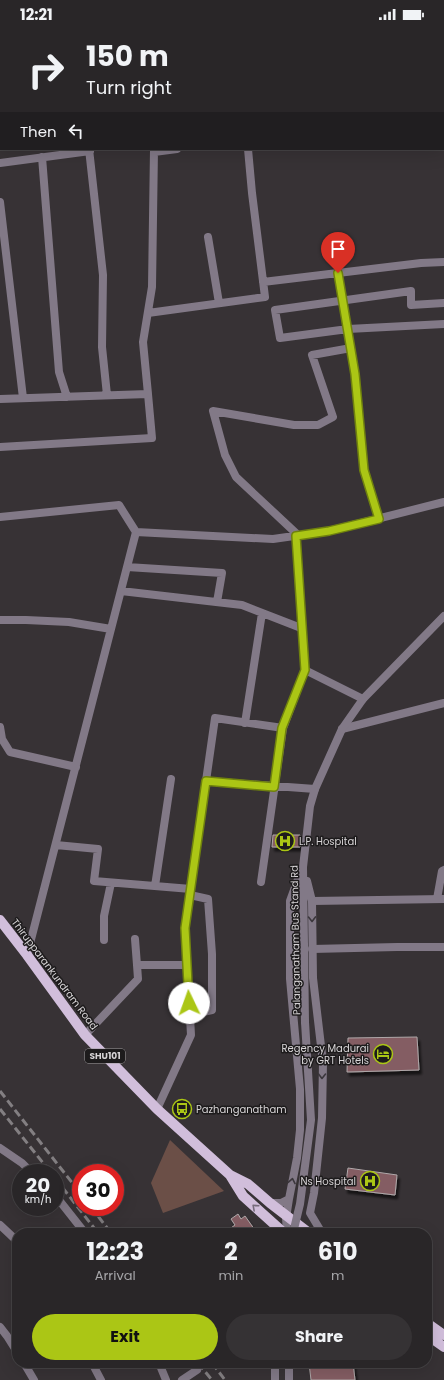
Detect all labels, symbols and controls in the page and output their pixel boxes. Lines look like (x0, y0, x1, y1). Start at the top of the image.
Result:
text: 12:21 (20, 4, 53, 25)
text: 150 m (86, 37, 169, 76)
icon: right (20, 44, 72, 96)
text: Turn right (86, 75, 172, 100)
icon: left (65, 120, 87, 142)
text: Then (20, 121, 57, 142)
pin (321, 232, 355, 273)
icon: arrive (327, 238, 349, 260)
hospital icon: L.P. Hospital (274, 830, 296, 852)
place label: L.P. Hospital (299, 834, 357, 849)
street label: Palanganatham Bus Stand Rd (287, 865, 304, 1015)
street label: Thirupparankundram Road (8, 916, 101, 1033)
one-way arrow (308, 916, 316, 922)
position arrow (168, 982, 210, 1024)
place label: Regency Madurai by GRT Hotels (282, 1041, 369, 1068)
hotel icon: Regency Madurai by GRT Hotels (372, 1043, 394, 1065)
road number: SHU101 (85, 1049, 125, 1063)
one-way arrow (318, 1073, 326, 1079)
bus stop icon: Pazhanganatham (171, 1098, 193, 1120)
place label: Pazhanganatham (196, 1102, 286, 1117)
speed limit sign: 30 (72, 1164, 124, 1216)
hospital icon: Ns Hospital (359, 1170, 381, 1192)
text: 20 (26, 1171, 50, 1199)
place label: Ns Hospital (300, 1174, 356, 1189)
one-way arrow (287, 1178, 296, 1184)
text: km/h (25, 1192, 51, 1207)
one-way arrow (252, 1204, 260, 1211)
text: 12:23 (86, 1235, 144, 1268)
text: 2 (224, 1235, 238, 1268)
text: 610 (318, 1235, 358, 1268)
text: Arrival (95, 1266, 136, 1285)
text: min (218, 1266, 243, 1285)
text: m (331, 1266, 344, 1285)
button: Exit (32, 1314, 218, 1360)
button: Share (226, 1314, 412, 1360)

